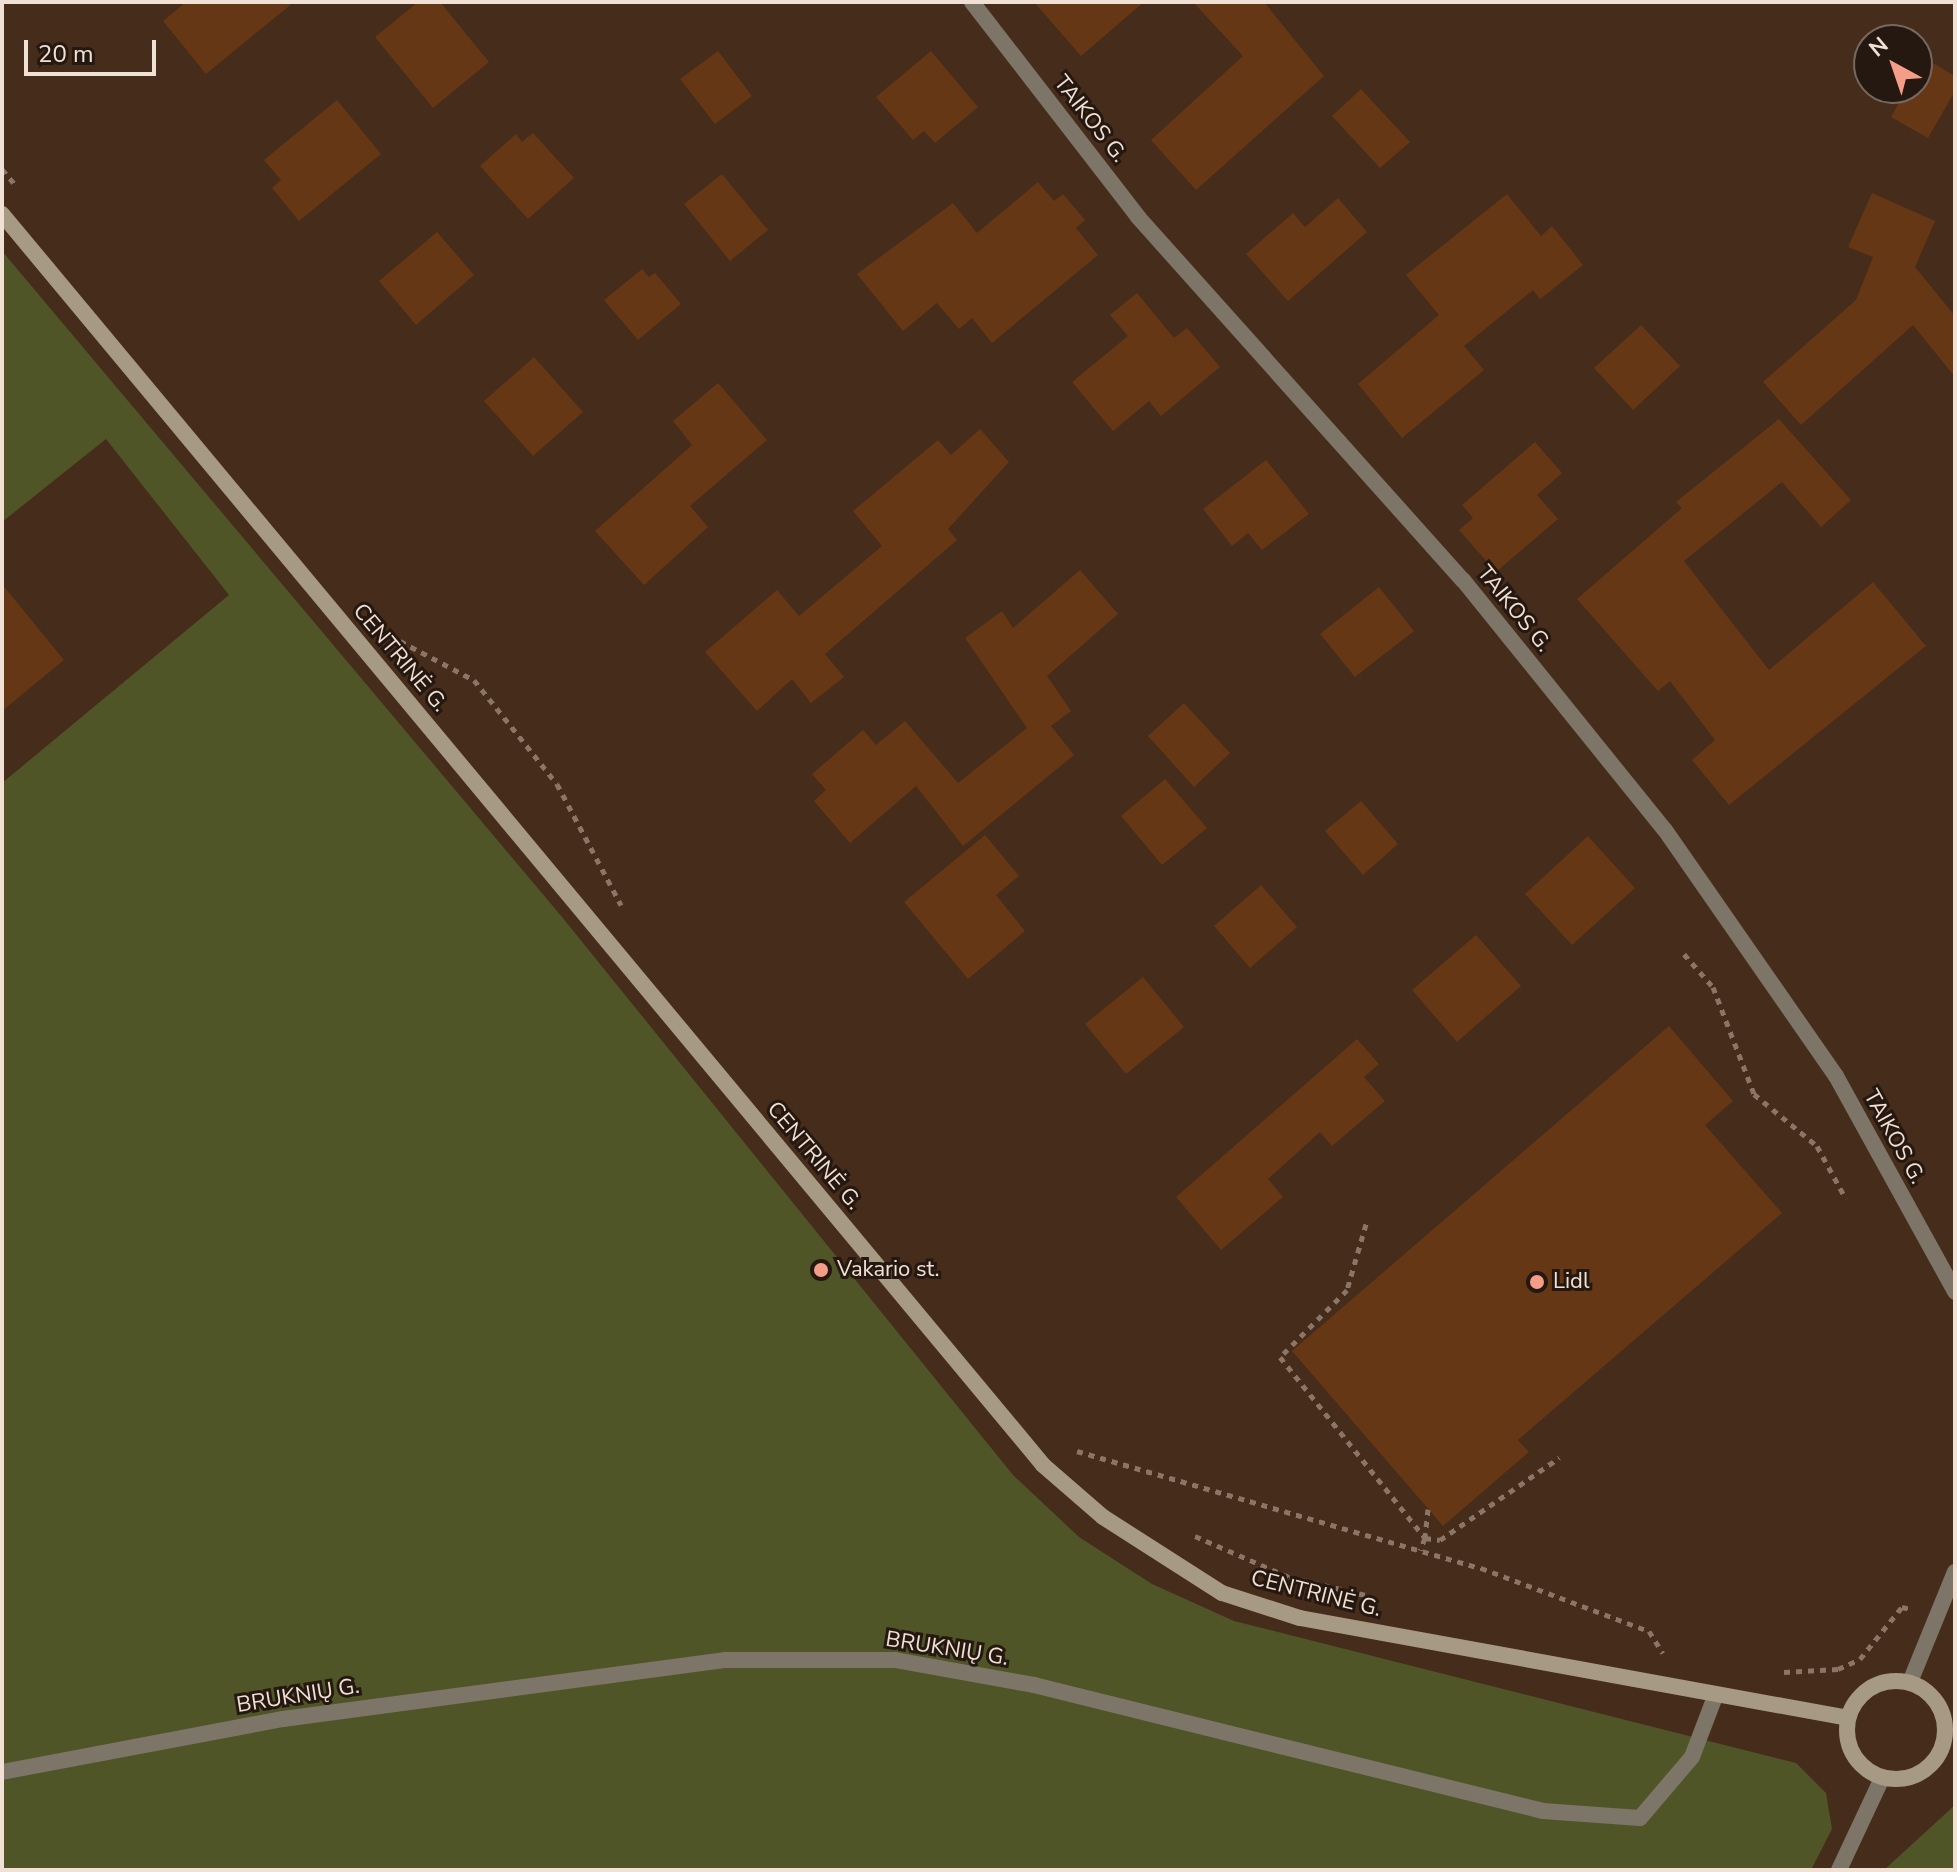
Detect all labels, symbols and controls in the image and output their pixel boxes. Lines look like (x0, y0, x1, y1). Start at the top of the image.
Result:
scale bar (28, 24, 160, 74)
north arrow (1853, 24, 1933, 104)
text: N (1863, 30, 1895, 64)
text: 20 m (38, 38, 94, 70)
street label: TAIKOS G. (1048, 70, 1132, 168)
street label: TAIKOS G. (1471, 561, 1557, 657)
street label: CENTRINĖ G. (347, 598, 453, 718)
street label: TAIKOS G. (1857, 1085, 1931, 1189)
street label: CENTRINĖ G. (761, 1096, 867, 1216)
place label: Vakario st. (837, 1257, 939, 1283)
marker: Vakario st. (812, 1261, 830, 1279)
place label: Lidl (1553, 1269, 1589, 1295)
marker: Lidl (1528, 1273, 1546, 1291)
street label: CENTRINĖ G. (1248, 1565, 1384, 1623)
street label: BRUKNIŲ G. (884, 1626, 1010, 1672)
street label: BRUKNIŲ G. (235, 1673, 361, 1719)

